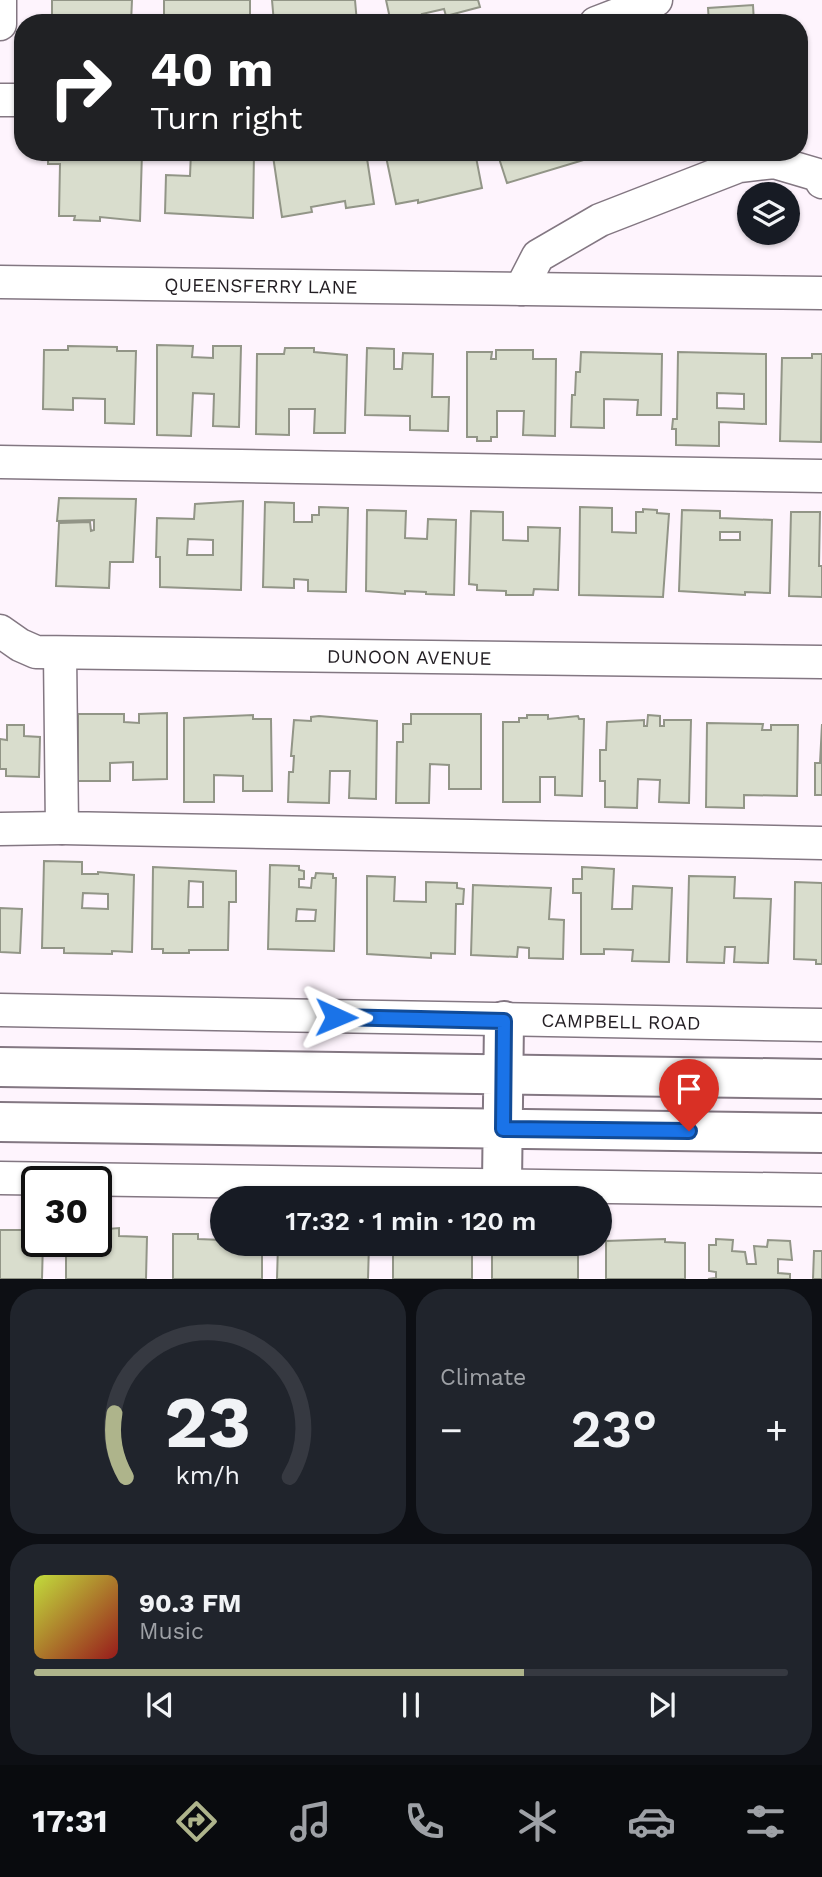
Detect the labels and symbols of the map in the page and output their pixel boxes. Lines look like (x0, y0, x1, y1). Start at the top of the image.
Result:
street label: QUEENSFERRY LANE (164, 273, 358, 299)
street label: DUNOON AVENUE (327, 645, 492, 670)
position arrow (299, 980, 373, 1054)
street label: CAMPBELL ROAD (541, 1009, 701, 1035)
pin (659, 1059, 719, 1131)
speed limit sign: 30 (21, 1166, 112, 1257)

